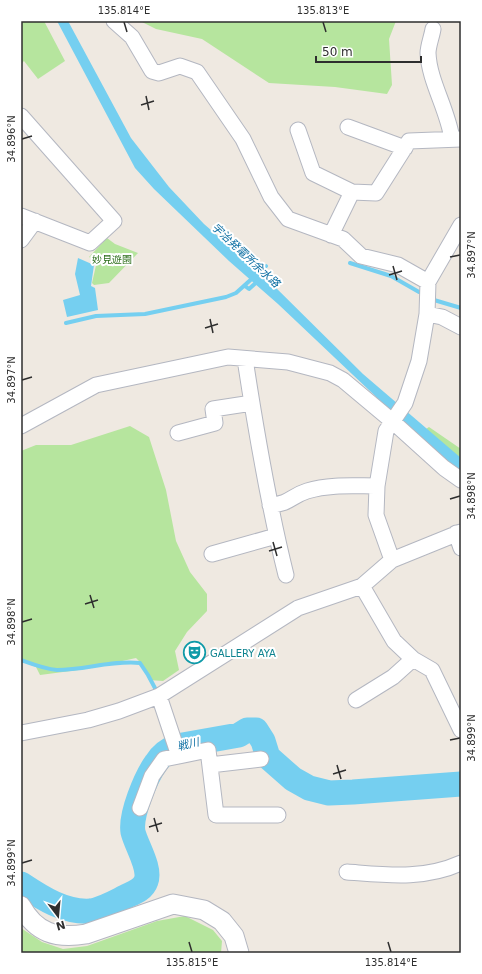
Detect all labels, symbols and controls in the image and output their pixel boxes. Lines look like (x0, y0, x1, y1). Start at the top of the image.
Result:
text: 135.814°E (98, 5, 150, 16)
text: 135.813°E (297, 5, 349, 16)
scale bar (316, 38, 421, 64)
text: 50 m (322, 45, 353, 59)
text: 34.896°N (6, 115, 17, 163)
water label: 宇治発電所余水路 (209, 221, 283, 291)
text: 34.897°N (466, 231, 477, 279)
park label: 妙見遊園 (92, 254, 132, 265)
text: 34.897°N (6, 356, 17, 404)
text: 34.898°N (466, 472, 477, 520)
text: 34.898°N (6, 598, 17, 646)
theatre icon: GALLERY AYA (181, 640, 207, 666)
place label: GALLERY AYA (210, 648, 276, 659)
text: 34.899°N (466, 714, 477, 762)
water label: 戦川 (176, 735, 201, 753)
text: 34.899°N (6, 839, 17, 887)
north arrow (38, 896, 78, 936)
text: N (54, 918, 67, 933)
text: 135.815°E (166, 957, 218, 968)
text: 135.814°E (365, 957, 417, 968)

